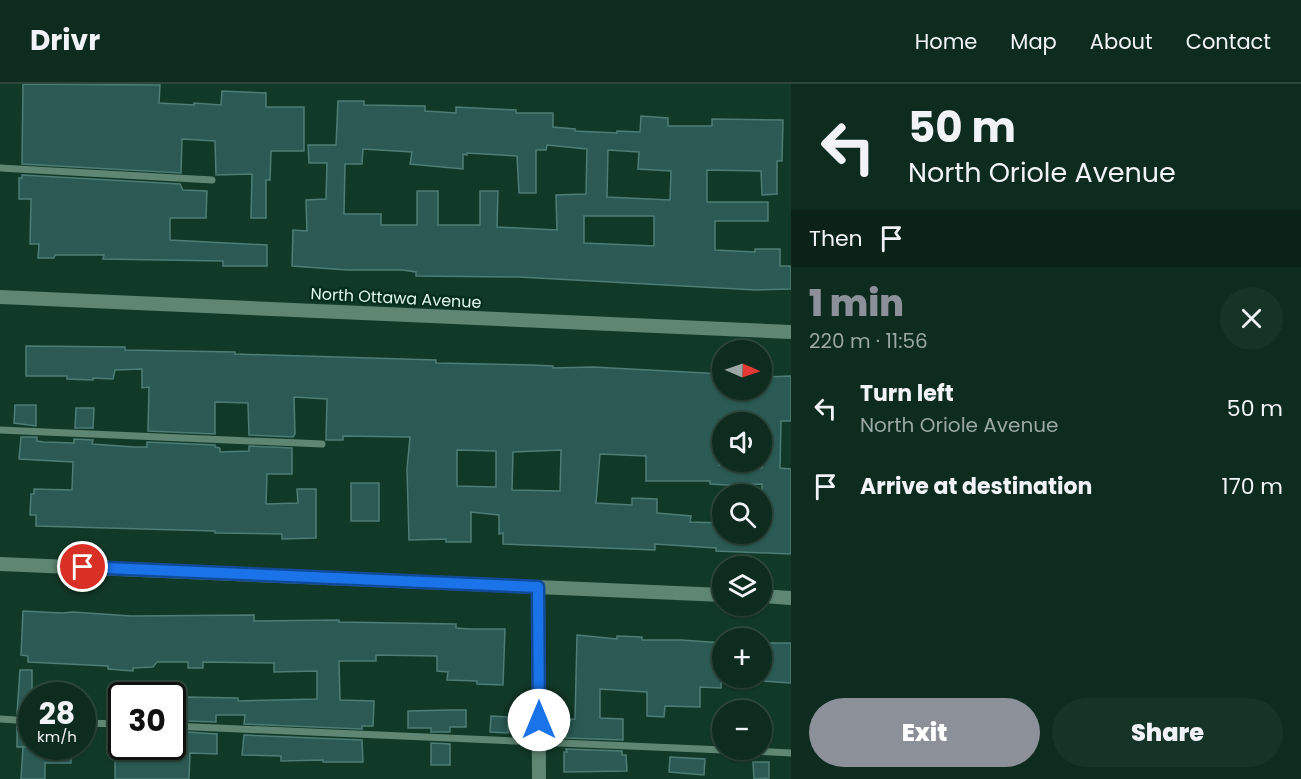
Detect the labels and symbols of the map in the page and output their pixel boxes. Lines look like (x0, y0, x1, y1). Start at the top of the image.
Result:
street label: North Ottawa Avenue (310, 282, 482, 314)
north arrow (712, 340, 772, 400)
pin (57, 541, 108, 592)
speed limit sign: 30 (108, 682, 186, 760)
position arrow (507, 688, 571, 752)

